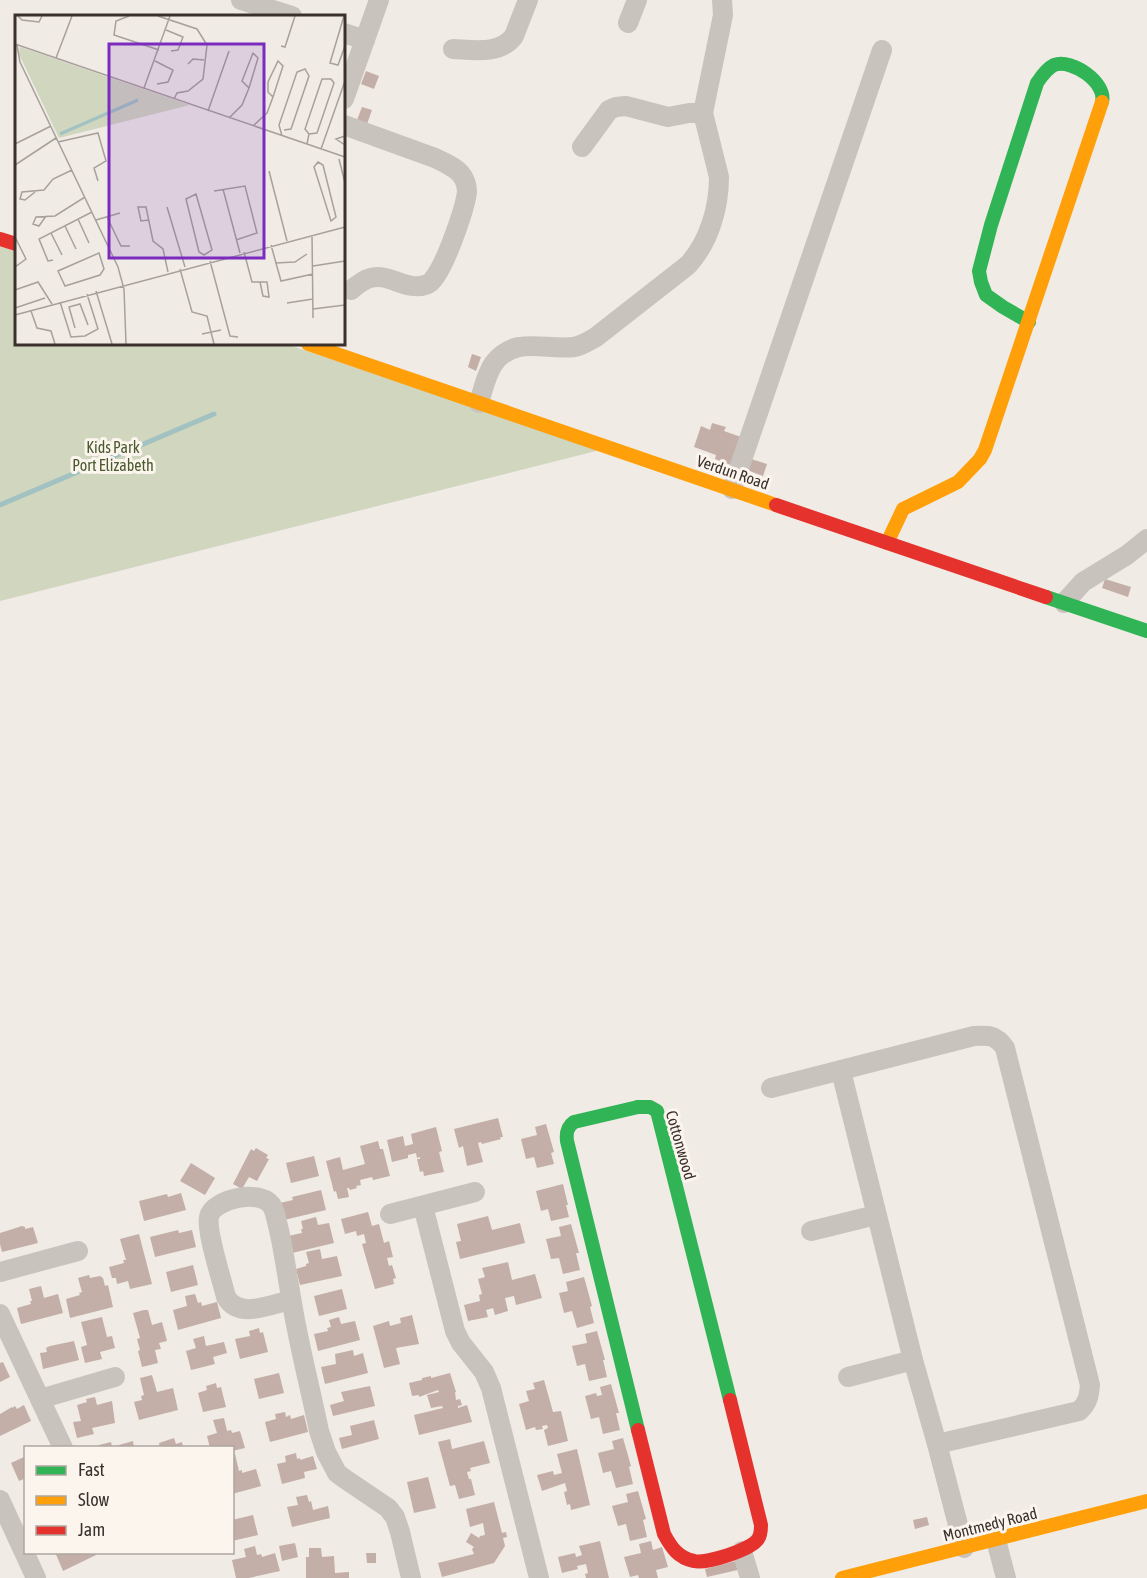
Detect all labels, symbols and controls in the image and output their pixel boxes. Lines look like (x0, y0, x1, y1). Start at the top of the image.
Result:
inset map (15, 15, 345, 345)
park label: Kids Park Port Elizabeth (72, 438, 154, 474)
street label: Verdun Road (695, 451, 771, 493)
street label: Cottonwood (663, 1108, 699, 1182)
legend (24, 1446, 234, 1554)
text: Fast (78, 1459, 105, 1480)
text: Slow (78, 1489, 109, 1510)
street label: Montmedy Road (941, 1504, 1039, 1545)
text: Jam (78, 1519, 105, 1540)

